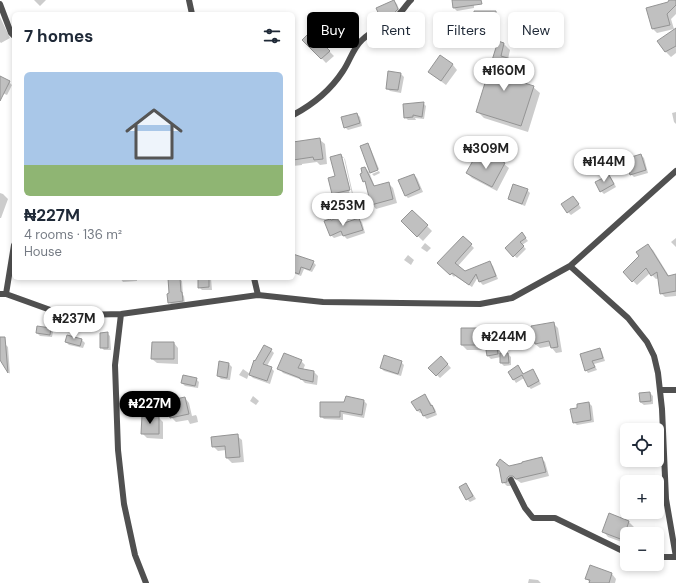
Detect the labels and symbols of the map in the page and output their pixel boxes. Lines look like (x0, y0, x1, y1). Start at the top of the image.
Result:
pin: ₦160M (476, 58, 532, 92)
pin: ₦309M (458, 136, 514, 170)
pin: ₦144M (576, 149, 632, 183)
pin: ₦253M (315, 193, 371, 227)
pin: ₦237M (46, 306, 102, 340)
pin: ₦244M (476, 324, 532, 358)
pin: ₦227M (122, 391, 178, 425)

